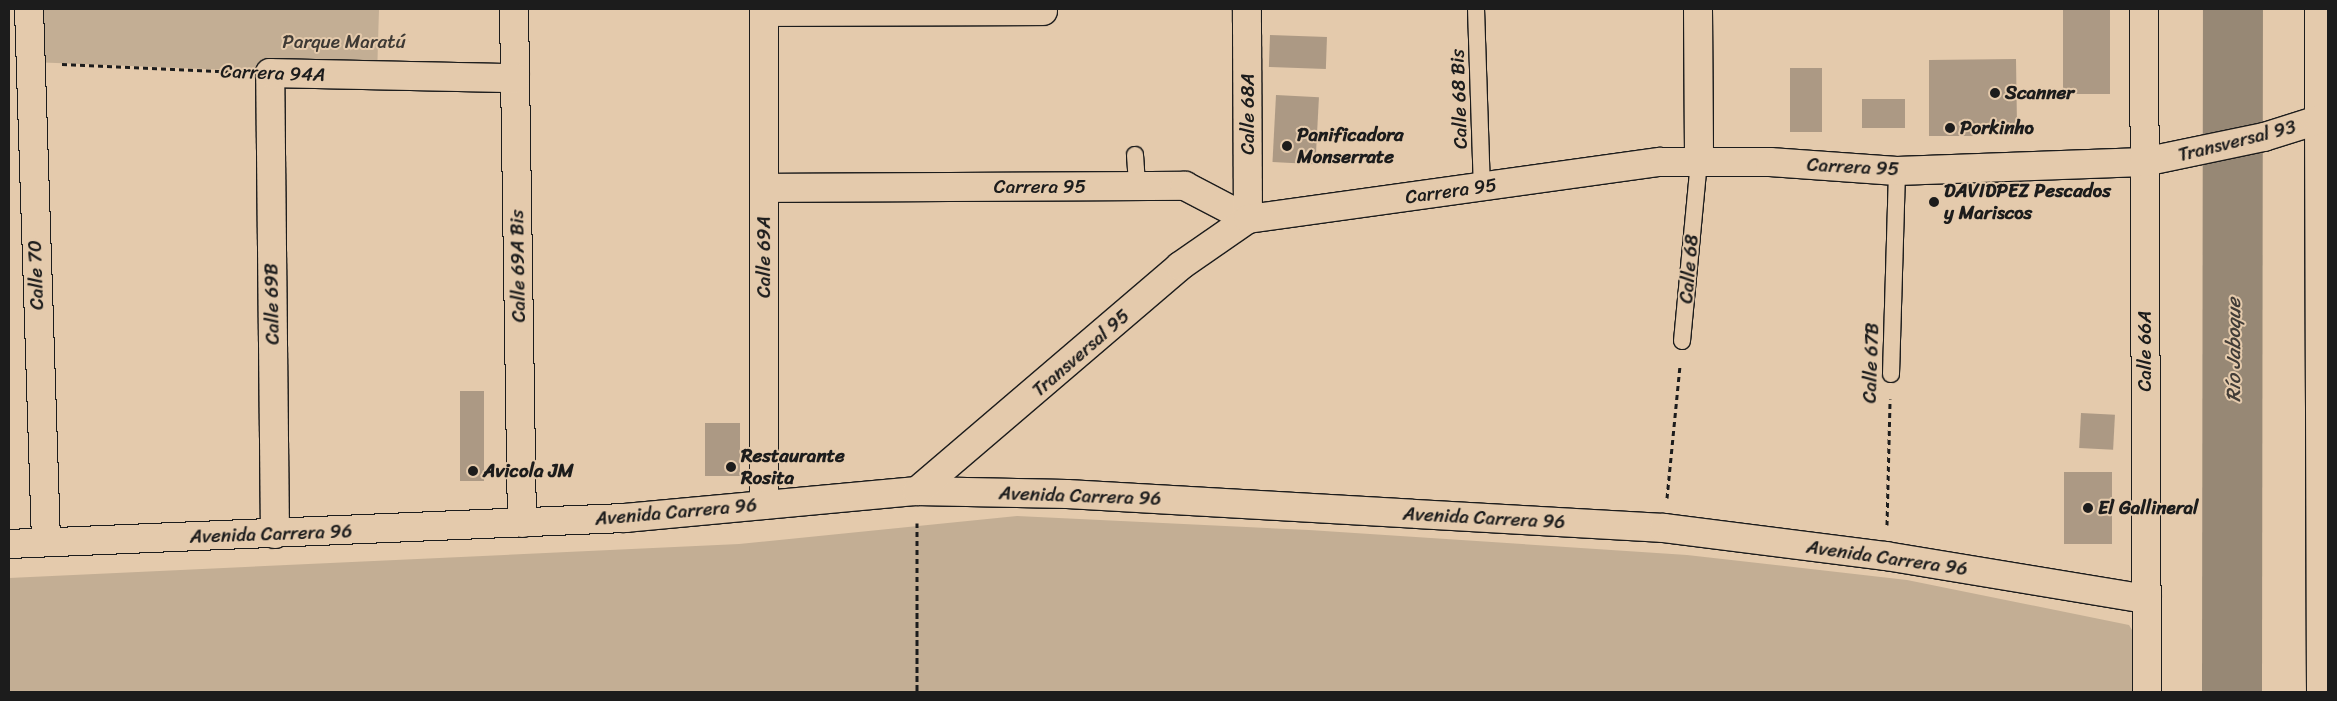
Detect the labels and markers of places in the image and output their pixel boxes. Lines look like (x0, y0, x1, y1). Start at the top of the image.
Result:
place label: Scanner (2005, 82, 2074, 104)
marker: Scanner (1989, 87, 2001, 99)
place label: Porkinho (1960, 117, 2034, 139)
marker: Porkinho (1944, 122, 1956, 134)
place label: Panificadora Monserrate (1297, 124, 1404, 168)
marker: Panificadora Monserrate (1281, 140, 1293, 152)
place label: DAVIDPEZ Pescados y Mariscos (1944, 180, 2112, 224)
marker: DAVIDPEZ Pescados y Mariscos (1928, 196, 1940, 208)
place label: Restaurante Rosita (741, 445, 845, 489)
place label: Avicola JM (483, 460, 574, 482)
marker: Restaurante Rosita (725, 461, 737, 473)
marker: Avicola JM (467, 465, 479, 477)
place label: El Gallineral (2098, 497, 2199, 519)
marker: El Gallineral (2082, 502, 2094, 514)

